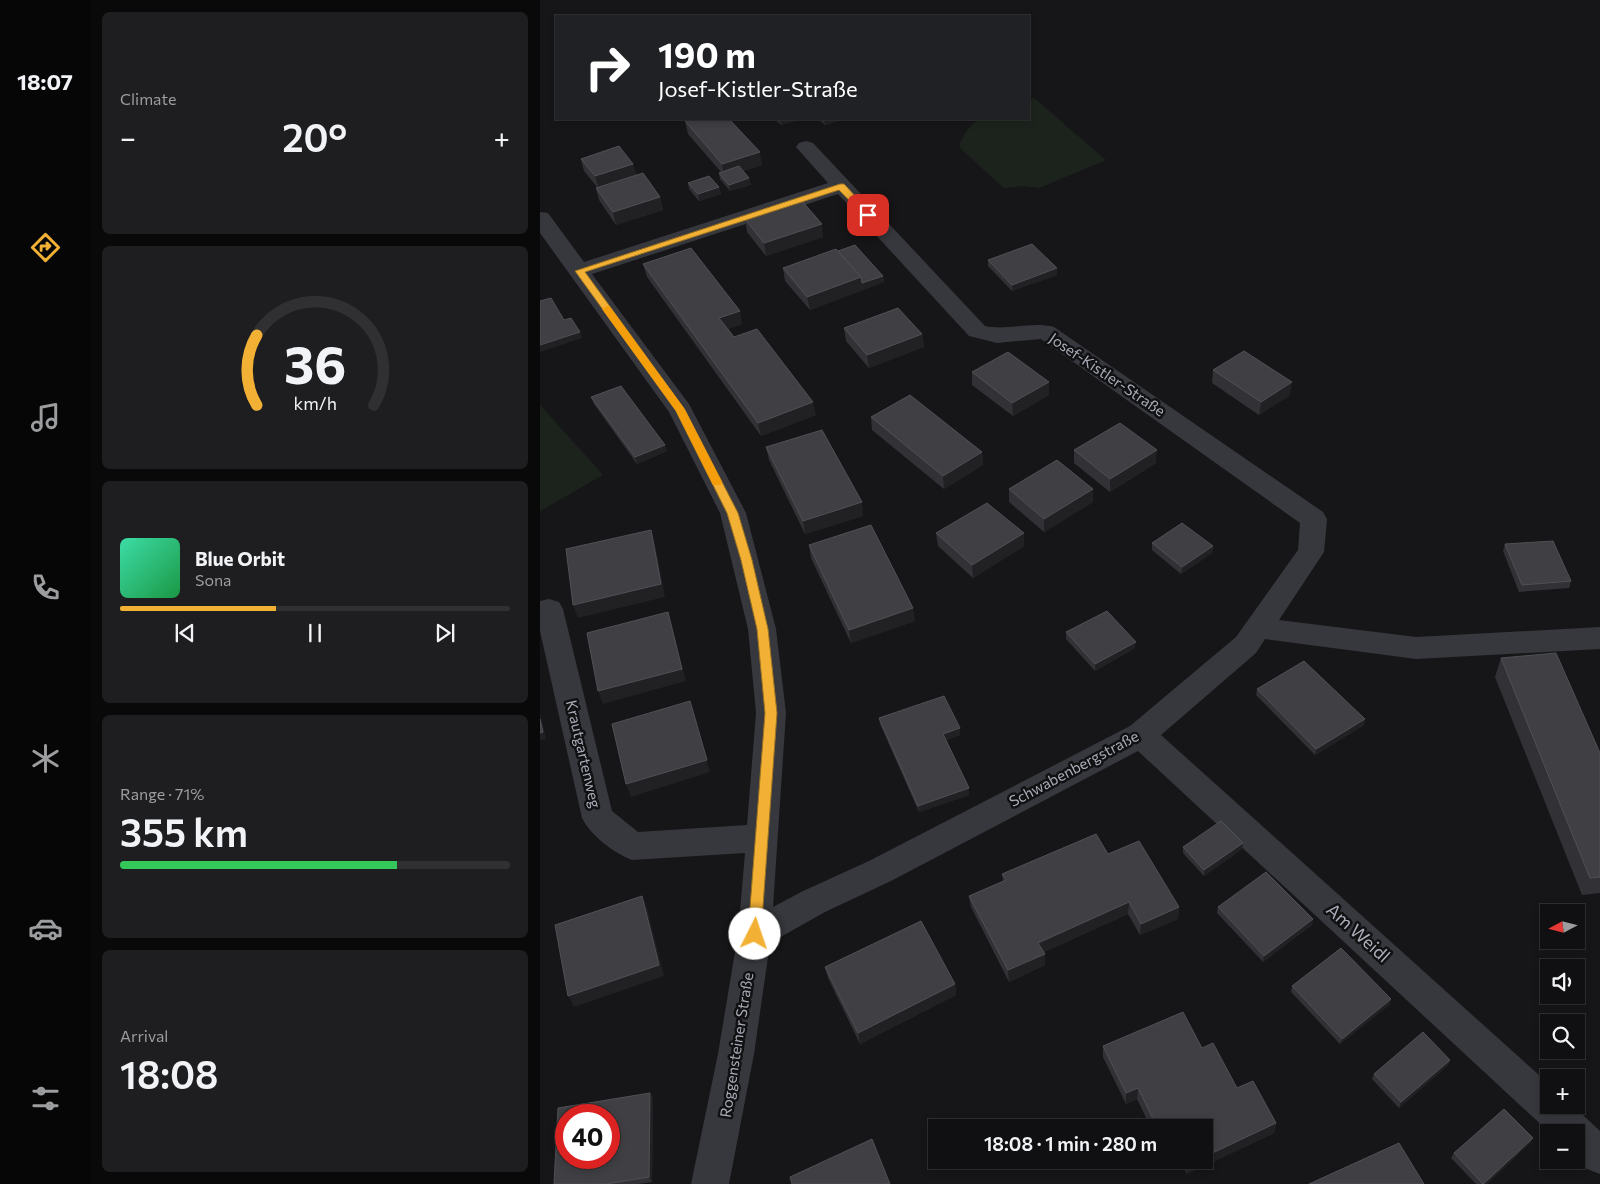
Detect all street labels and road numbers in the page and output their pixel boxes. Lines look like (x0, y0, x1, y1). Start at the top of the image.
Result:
street label: Josef-Kistler-Straße (1046, 329, 1169, 420)
street label: Krautgartenweg (563, 698, 605, 810)
street label: Schwabenbergstraße (1006, 726, 1142, 810)
street label: Am Weidl (1322, 898, 1395, 966)
street label: Roggensteiner Straße (716, 971, 756, 1119)

